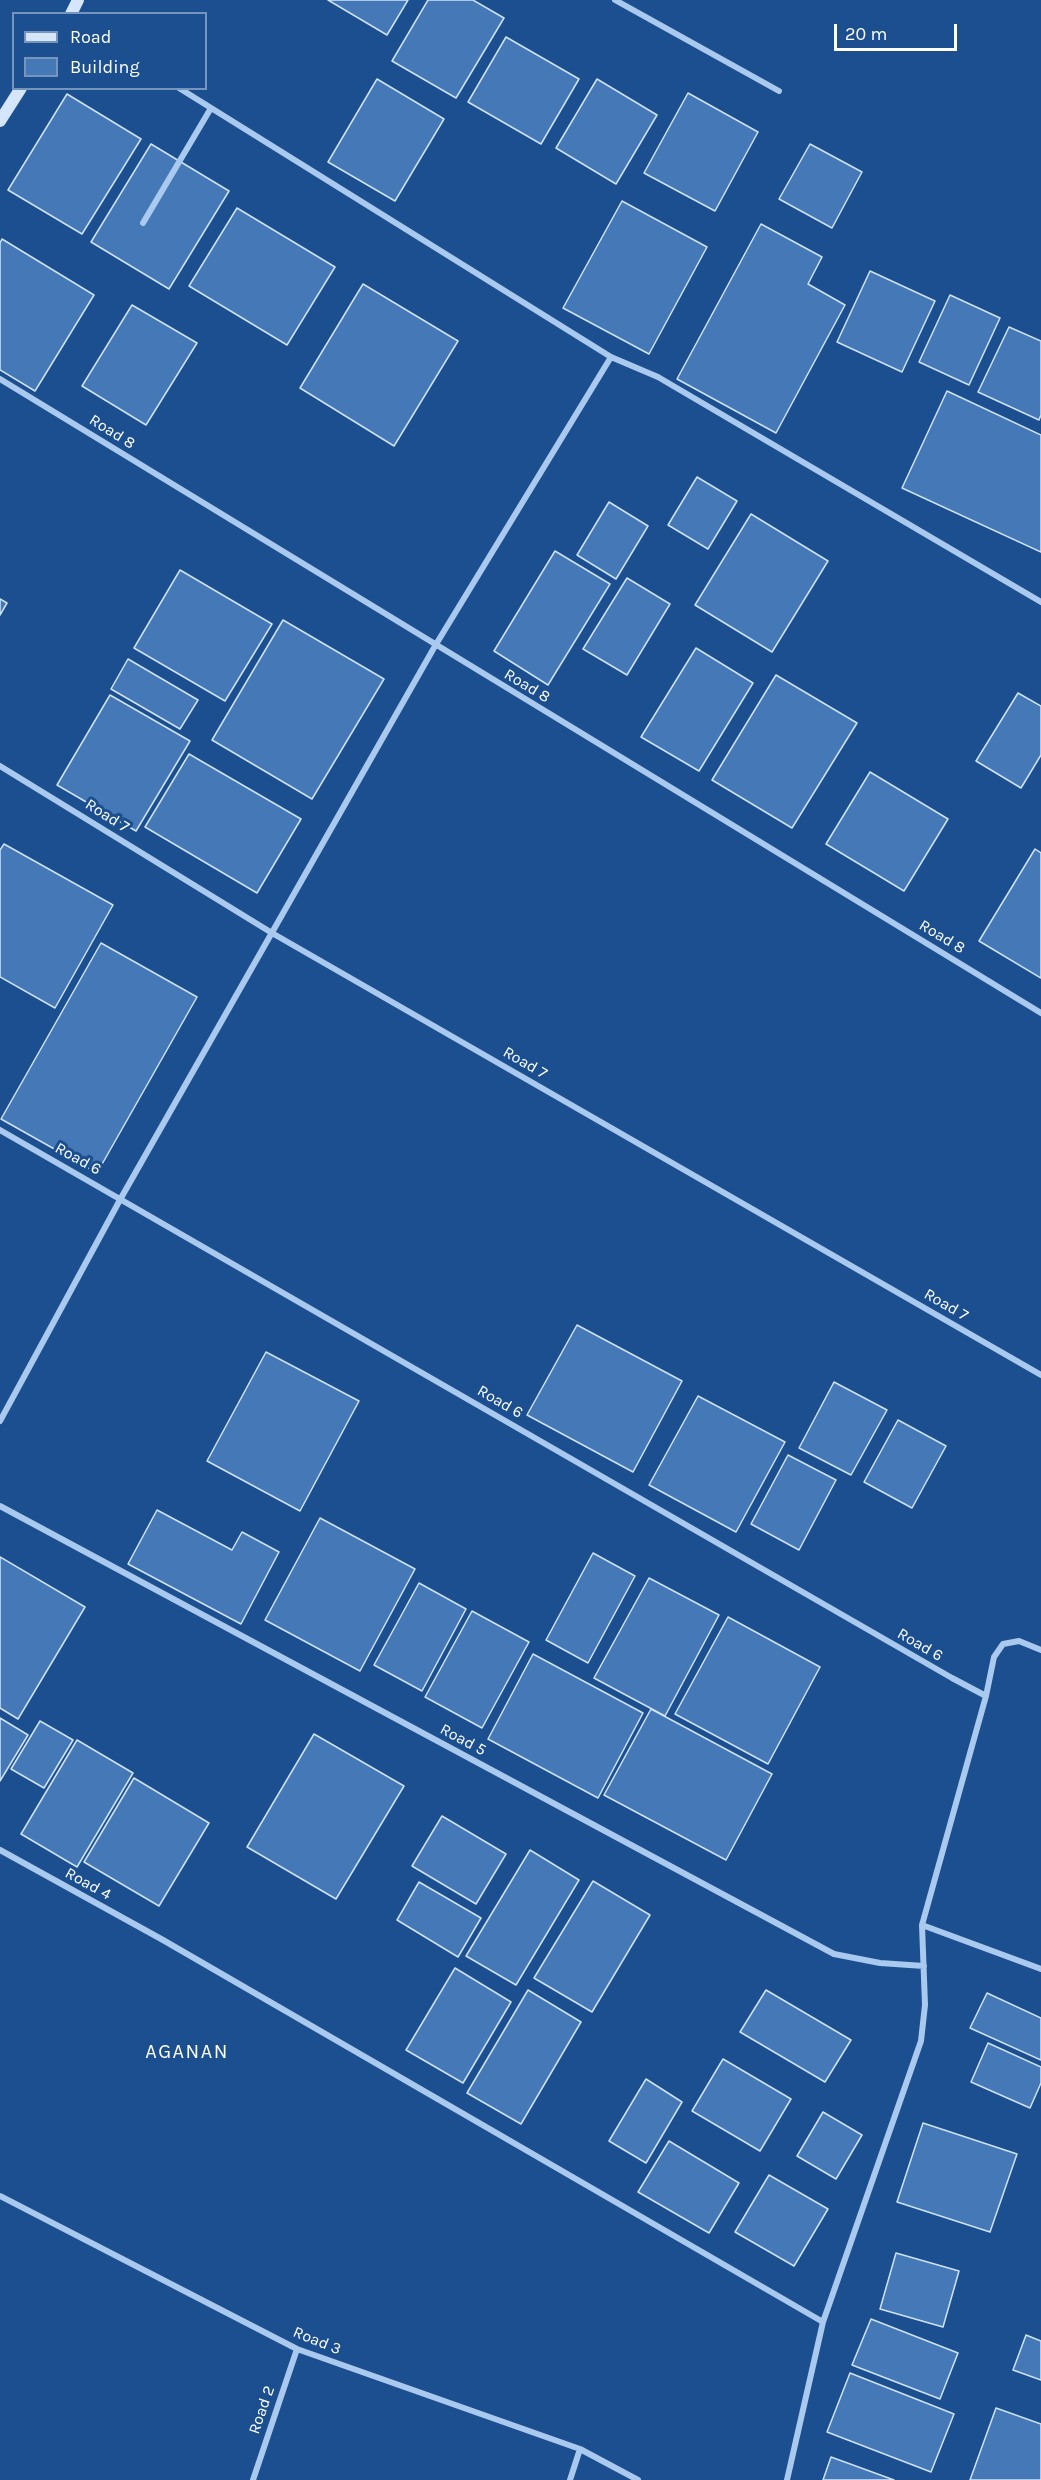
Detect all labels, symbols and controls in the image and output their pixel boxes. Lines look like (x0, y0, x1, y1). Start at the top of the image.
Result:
legend (12, 12, 207, 90)
scale bar (837, 12, 960, 50)
text: 20 m (845, 23, 887, 45)
text: Road (70, 26, 111, 48)
text: Building (70, 56, 140, 78)
street label: Road 8 (86, 410, 138, 454)
street label: Road 8 (500, 665, 554, 707)
street label: Road 7 (81, 795, 133, 837)
street label: Road 8 (915, 916, 969, 958)
street label: Road 7 (499, 1043, 551, 1083)
street label: Road 6 (52, 1139, 104, 1179)
street label: Road 7 (920, 1285, 972, 1325)
street label: Road 6 (474, 1381, 526, 1423)
street label: Road 6 (894, 1624, 946, 1666)
street label: Road 5 (437, 1720, 489, 1760)
street label: Road 4 (62, 1864, 114, 1904)
district label: AGANAN (145, 2040, 229, 2064)
street label: Road 3 (290, 2323, 344, 2359)
street label: Road 2 (245, 2383, 279, 2437)

